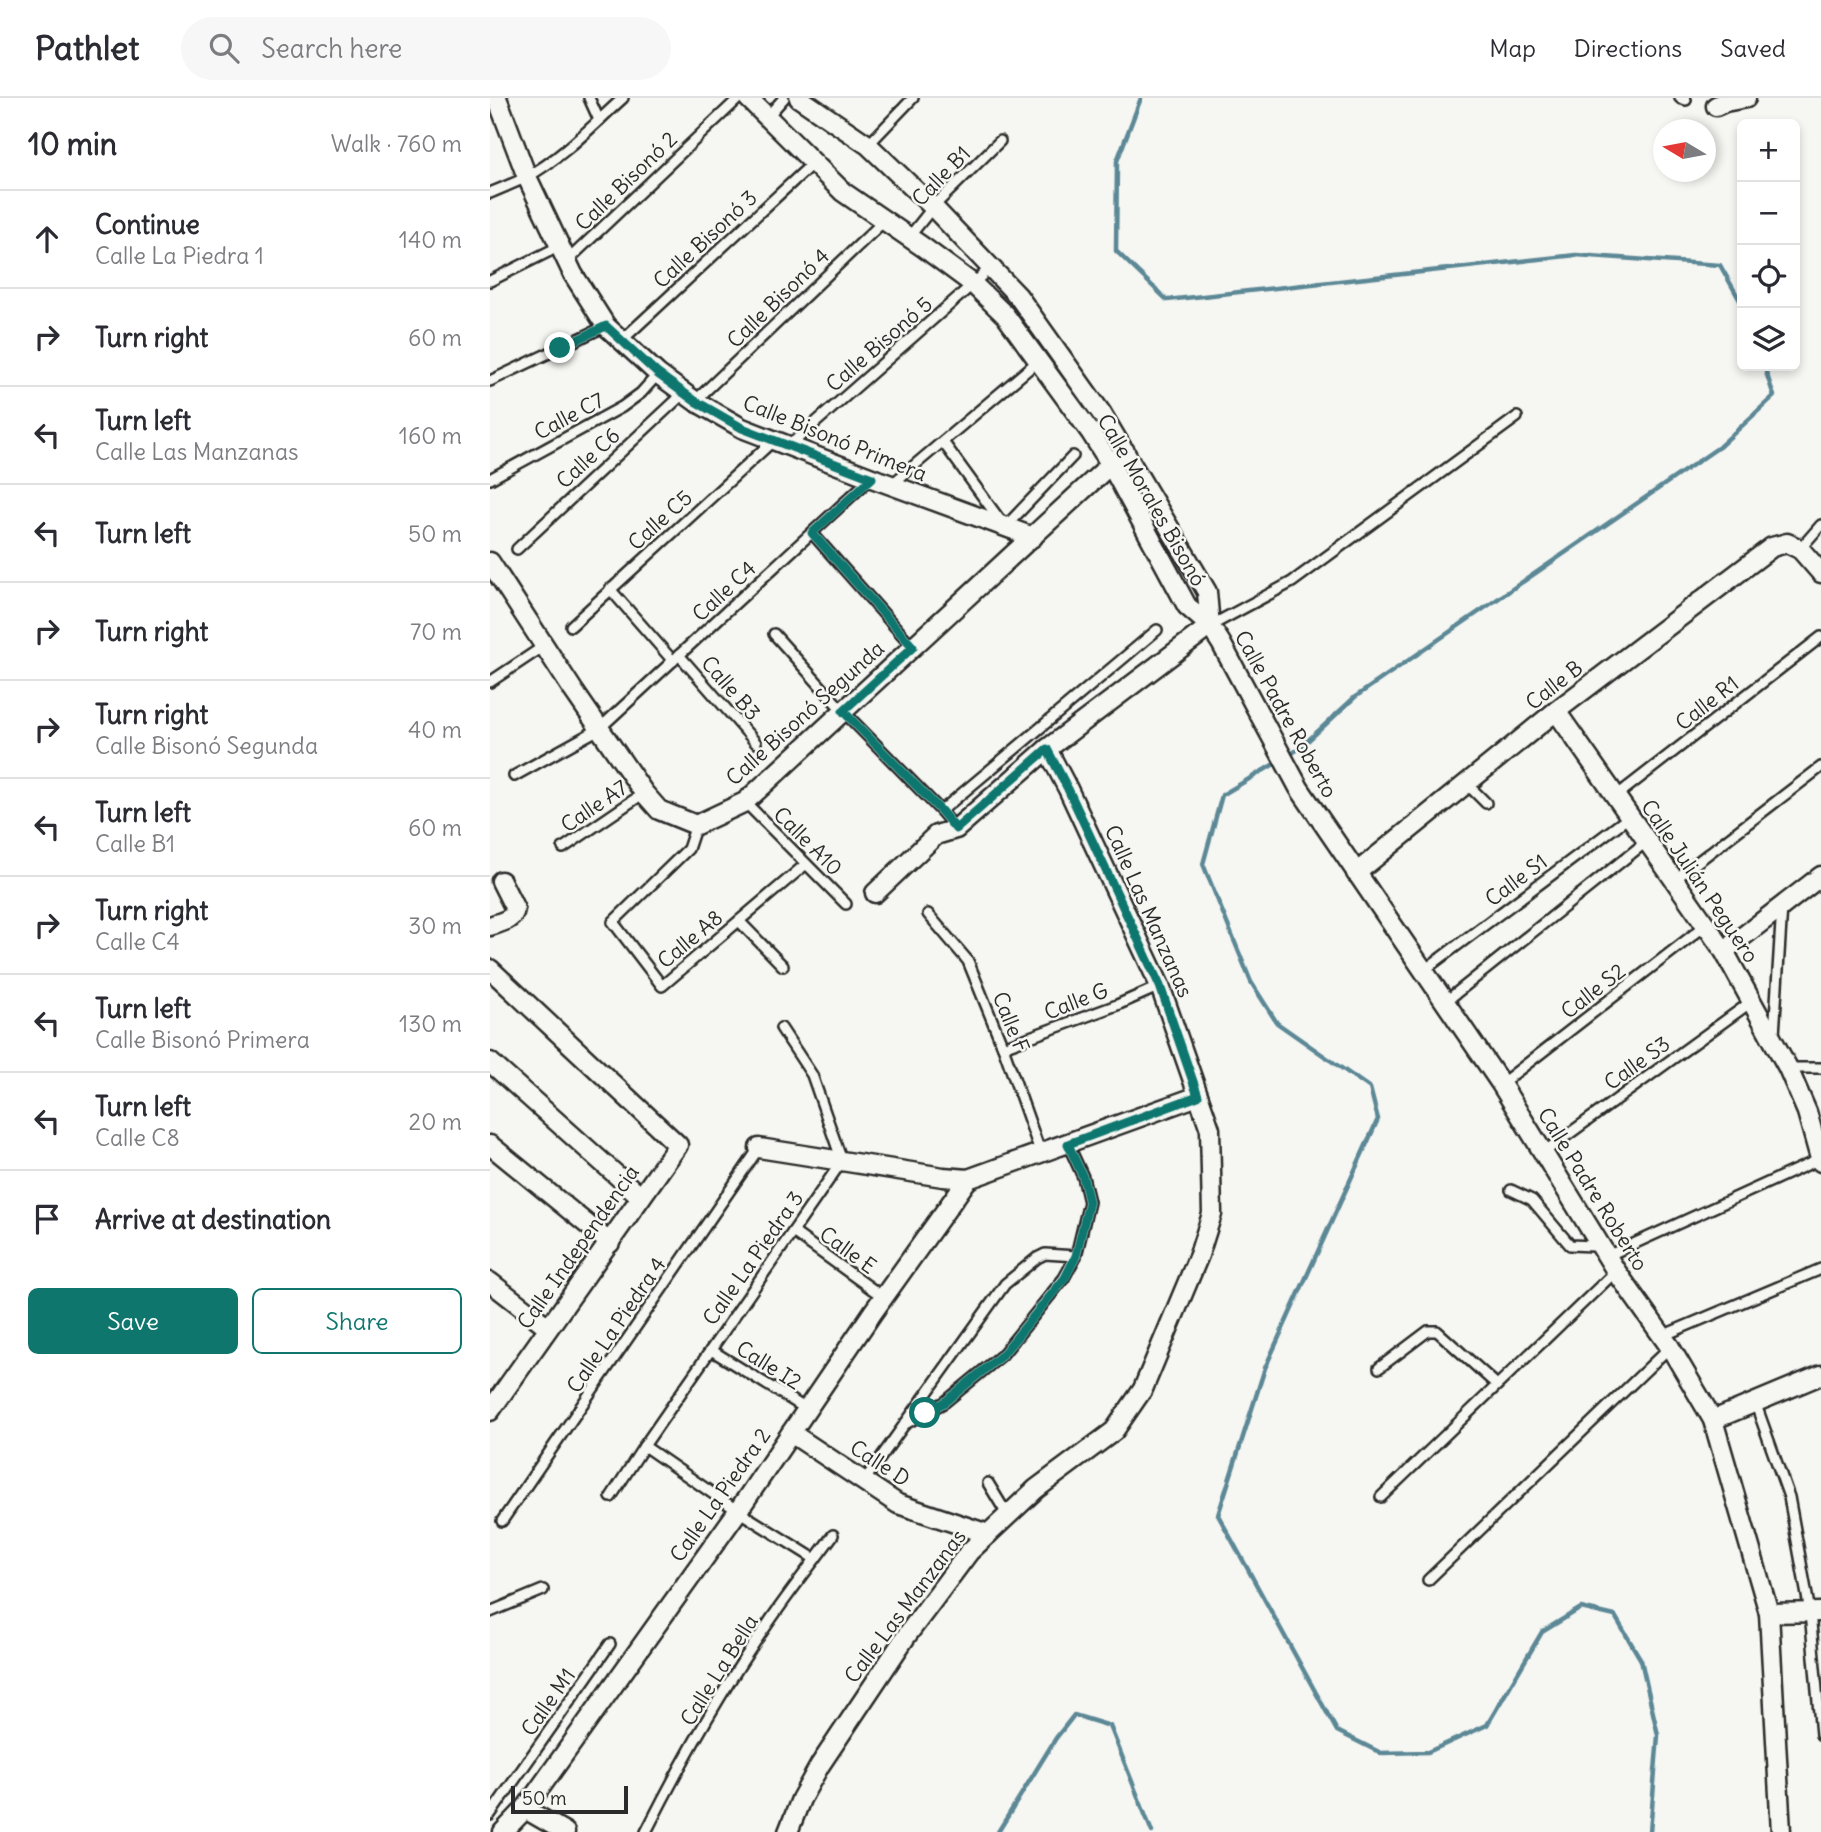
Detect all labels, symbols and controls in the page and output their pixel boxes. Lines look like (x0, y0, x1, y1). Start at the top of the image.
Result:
search box (181, 17, 671, 80)
text: Pathlet (35, 27, 139, 69)
icon: search (205, 29, 243, 67)
text: Search here (261, 32, 402, 65)
text: Map (1489, 33, 1536, 63)
text: Directions (1574, 33, 1682, 63)
text: Saved (1720, 33, 1786, 63)
north arrow (1653, 119, 1716, 182)
map controls (1737, 119, 1800, 371)
button: + (1737, 119, 1800, 182)
text: 10 min (28, 125, 117, 163)
street label: Calle Bisonó 2 (569, 126, 683, 236)
text: Walk · 760 m (331, 129, 462, 158)
street label: Calle B1 (906, 140, 976, 212)
button: − (1737, 182, 1800, 245)
street label: Calle Bisonó 3 (647, 184, 763, 294)
text: Continue (95, 208, 200, 241)
icon: ahead (28, 220, 66, 258)
text: 140 m (399, 225, 462, 254)
text: Calle La Piedra 1 (95, 241, 264, 270)
street label: Calle Bisonó 4 (721, 242, 835, 354)
button: locate (1737, 245, 1800, 308)
street label: Calle Bisonó 5 (820, 290, 938, 398)
button: layers (1737, 308, 1800, 371)
icon: right (28, 318, 66, 356)
text: Turn right (95, 321, 208, 354)
text: 60 m (408, 323, 462, 352)
route end (544, 332, 575, 363)
street label: Calle C7 (529, 386, 609, 446)
street label: Calle Bisonó Primera (739, 389, 931, 487)
text: Turn left (95, 404, 191, 437)
street label: Calle Morales Bisonó (1092, 409, 1212, 591)
icon: left (28, 416, 66, 454)
text: 160 m (399, 421, 462, 450)
street label: Calle C6 (551, 422, 625, 494)
text: Calle Las Manzanas (95, 437, 299, 466)
street label: Calle C5 (622, 484, 698, 556)
icon: left (28, 514, 66, 552)
text: Turn left (95, 517, 191, 550)
text: 50 m (408, 519, 462, 548)
street label: Calle C4 (687, 555, 761, 627)
icon: right (28, 612, 66, 650)
text: Turn right (95, 615, 208, 648)
text: 70 m (410, 617, 462, 646)
street label: Calle Padre Roberto (1229, 626, 1343, 802)
street label: Calle Bisonó Segunda (720, 635, 890, 791)
street label: Calle B3 (696, 650, 766, 726)
street label: Calle B (1520, 654, 1588, 716)
street label: Calle R1 (1670, 670, 1744, 736)
text: Turn right (95, 698, 208, 731)
icon: right (28, 710, 66, 748)
text: 40 m (408, 715, 462, 744)
text: Calle Bisonó Segunda (95, 731, 318, 760)
street label: Calle A7 (555, 774, 633, 838)
street label: Calle Julián Peguero (1635, 794, 1765, 968)
text: Turn left (95, 796, 191, 829)
street label: Calle A10 (768, 801, 848, 881)
icon: left (28, 808, 66, 846)
text: 60 m (408, 813, 462, 842)
street label: Calle Las Manzanas (1099, 821, 1199, 1001)
text: Calle B1 (95, 829, 175, 858)
street label: Calle S1 (1480, 848, 1552, 912)
text: Turn right (95, 894, 208, 927)
street label: Calle A8 (652, 904, 728, 974)
icon: right (28, 906, 66, 944)
text: 30 m (408, 911, 462, 940)
text: Calle C4 (95, 927, 180, 956)
street label: Calle S2 (1555, 957, 1631, 1025)
street label: Calle G (1040, 976, 1112, 1026)
street label: Calle F (987, 988, 1035, 1056)
text: Turn left (95, 992, 191, 1025)
icon: left (28, 1004, 66, 1042)
text: 130 m (399, 1009, 462, 1038)
text: Calle Bisonó Primera (95, 1025, 310, 1054)
street label: Calle S3 (1599, 1030, 1675, 1096)
text: Turn left (95, 1090, 191, 1123)
icon: left (28, 1102, 66, 1140)
street label: Calle Padre Roberto (1532, 1102, 1654, 1276)
text: 20 m (409, 1107, 462, 1136)
text: Calle C8 (95, 1123, 180, 1152)
street label: Calle Independencia (511, 1160, 645, 1334)
street label: Calle La Piedra 3 (697, 1186, 809, 1330)
icon: arrive (28, 1200, 66, 1238)
text: Arrive at destination (95, 1203, 331, 1236)
street label: Calle E (814, 1220, 882, 1280)
street label: Calle La Piedra 4 (561, 1252, 671, 1398)
button: Save (28, 1288, 238, 1354)
button: Share (252, 1288, 462, 1354)
street label: Calle I2 (731, 1334, 807, 1396)
route start (909, 1397, 940, 1428)
street label: Calle La Piedra 2 (664, 1423, 776, 1567)
street label: Calle D (845, 1434, 915, 1492)
street label: Calle Las Manzanas (838, 1524, 972, 1688)
street label: Calle La Bella (674, 1609, 764, 1731)
street label: Calle M1 (515, 1663, 581, 1741)
scale bar (511, 1783, 628, 1815)
text: 50 m (522, 1786, 567, 1810)

